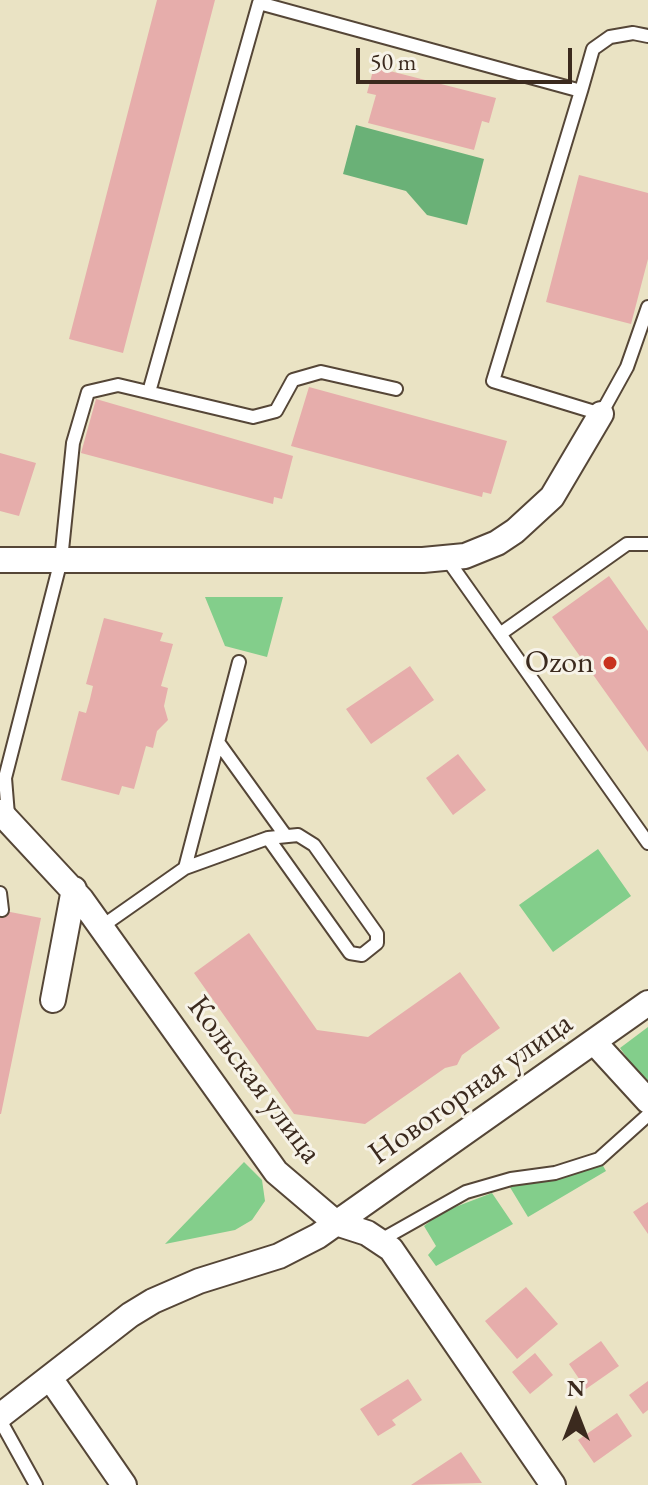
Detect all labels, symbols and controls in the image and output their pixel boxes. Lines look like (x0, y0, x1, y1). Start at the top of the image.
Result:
scale bar (360, 32, 576, 82)
text: 50 m (370, 46, 417, 77)
place label: Ozon (525, 644, 594, 682)
marker: Ozon (601, 654, 619, 672)
street label: Кольская улица (179, 989, 329, 1171)
street label: Новогорная улица (362, 1004, 580, 1174)
north arrow (536, 1373, 616, 1453)
text: N (567, 1374, 585, 1403)

